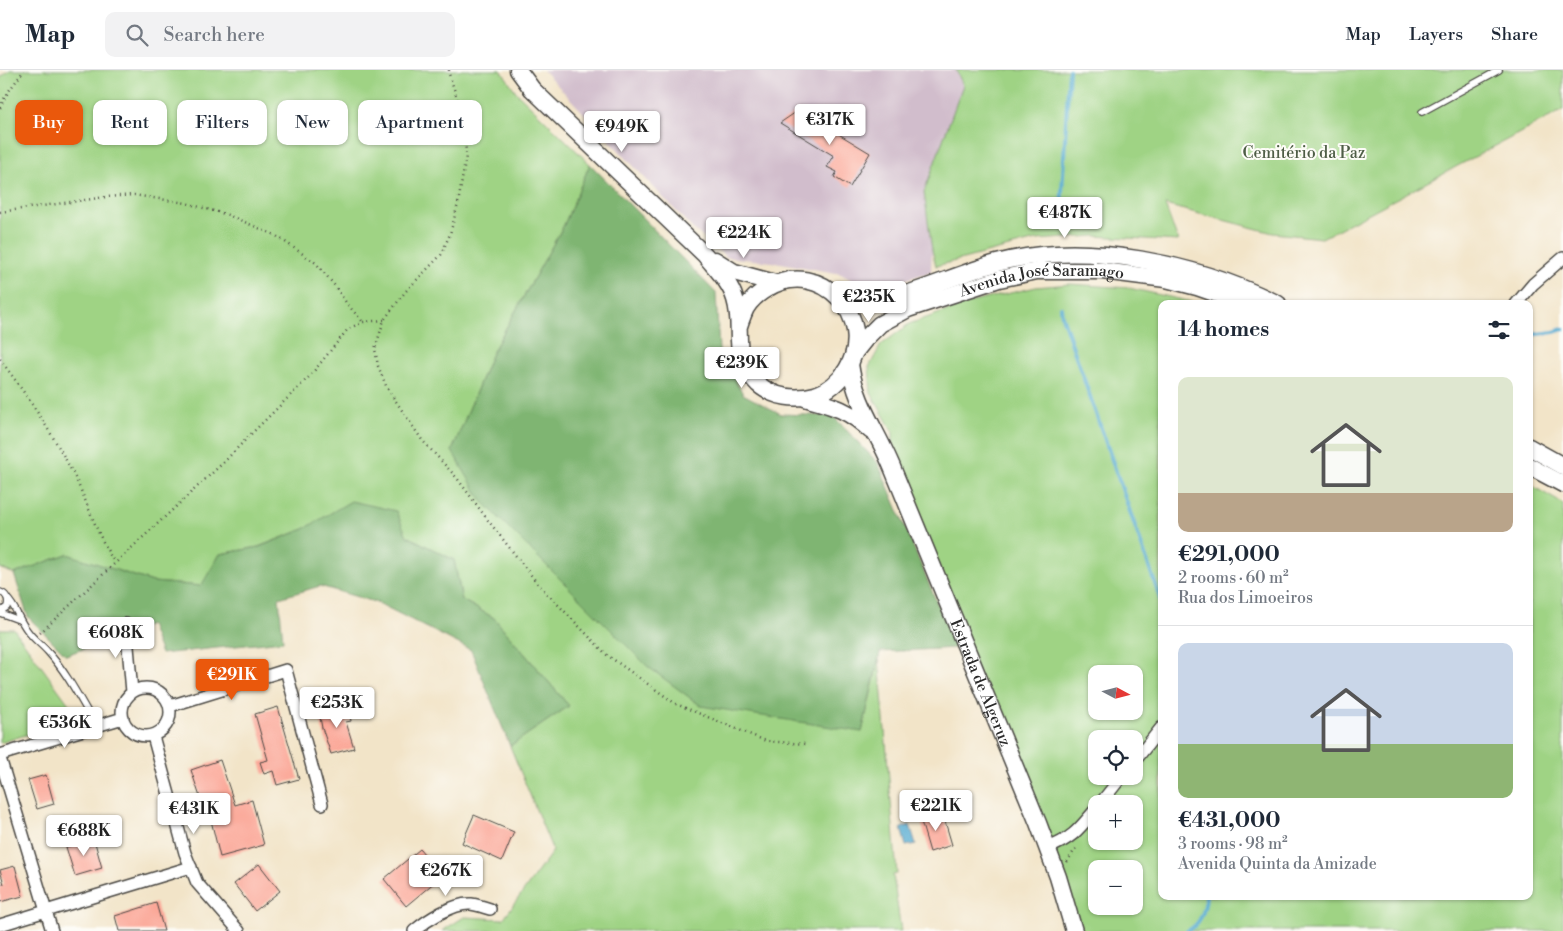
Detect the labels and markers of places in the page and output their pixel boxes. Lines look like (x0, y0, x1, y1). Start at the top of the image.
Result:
pin: €317K (795, 104, 865, 146)
pin: €949K (587, 111, 657, 153)
pin: €487K (1030, 196, 1100, 239)
pin: €224K (709, 216, 779, 259)
pin: €235K (834, 280, 904, 323)
pin: €239K (707, 346, 777, 389)
pin: €608K (81, 616, 151, 659)
pin: €291K (197, 658, 267, 701)
pin: €253K (302, 686, 372, 729)
pin: €536K (30, 706, 100, 749)
pin: €221K (901, 790, 971, 832)
pin: €431K (159, 792, 229, 835)
pin: €688K (49, 814, 119, 857)
pin: €267K (411, 854, 481, 897)

